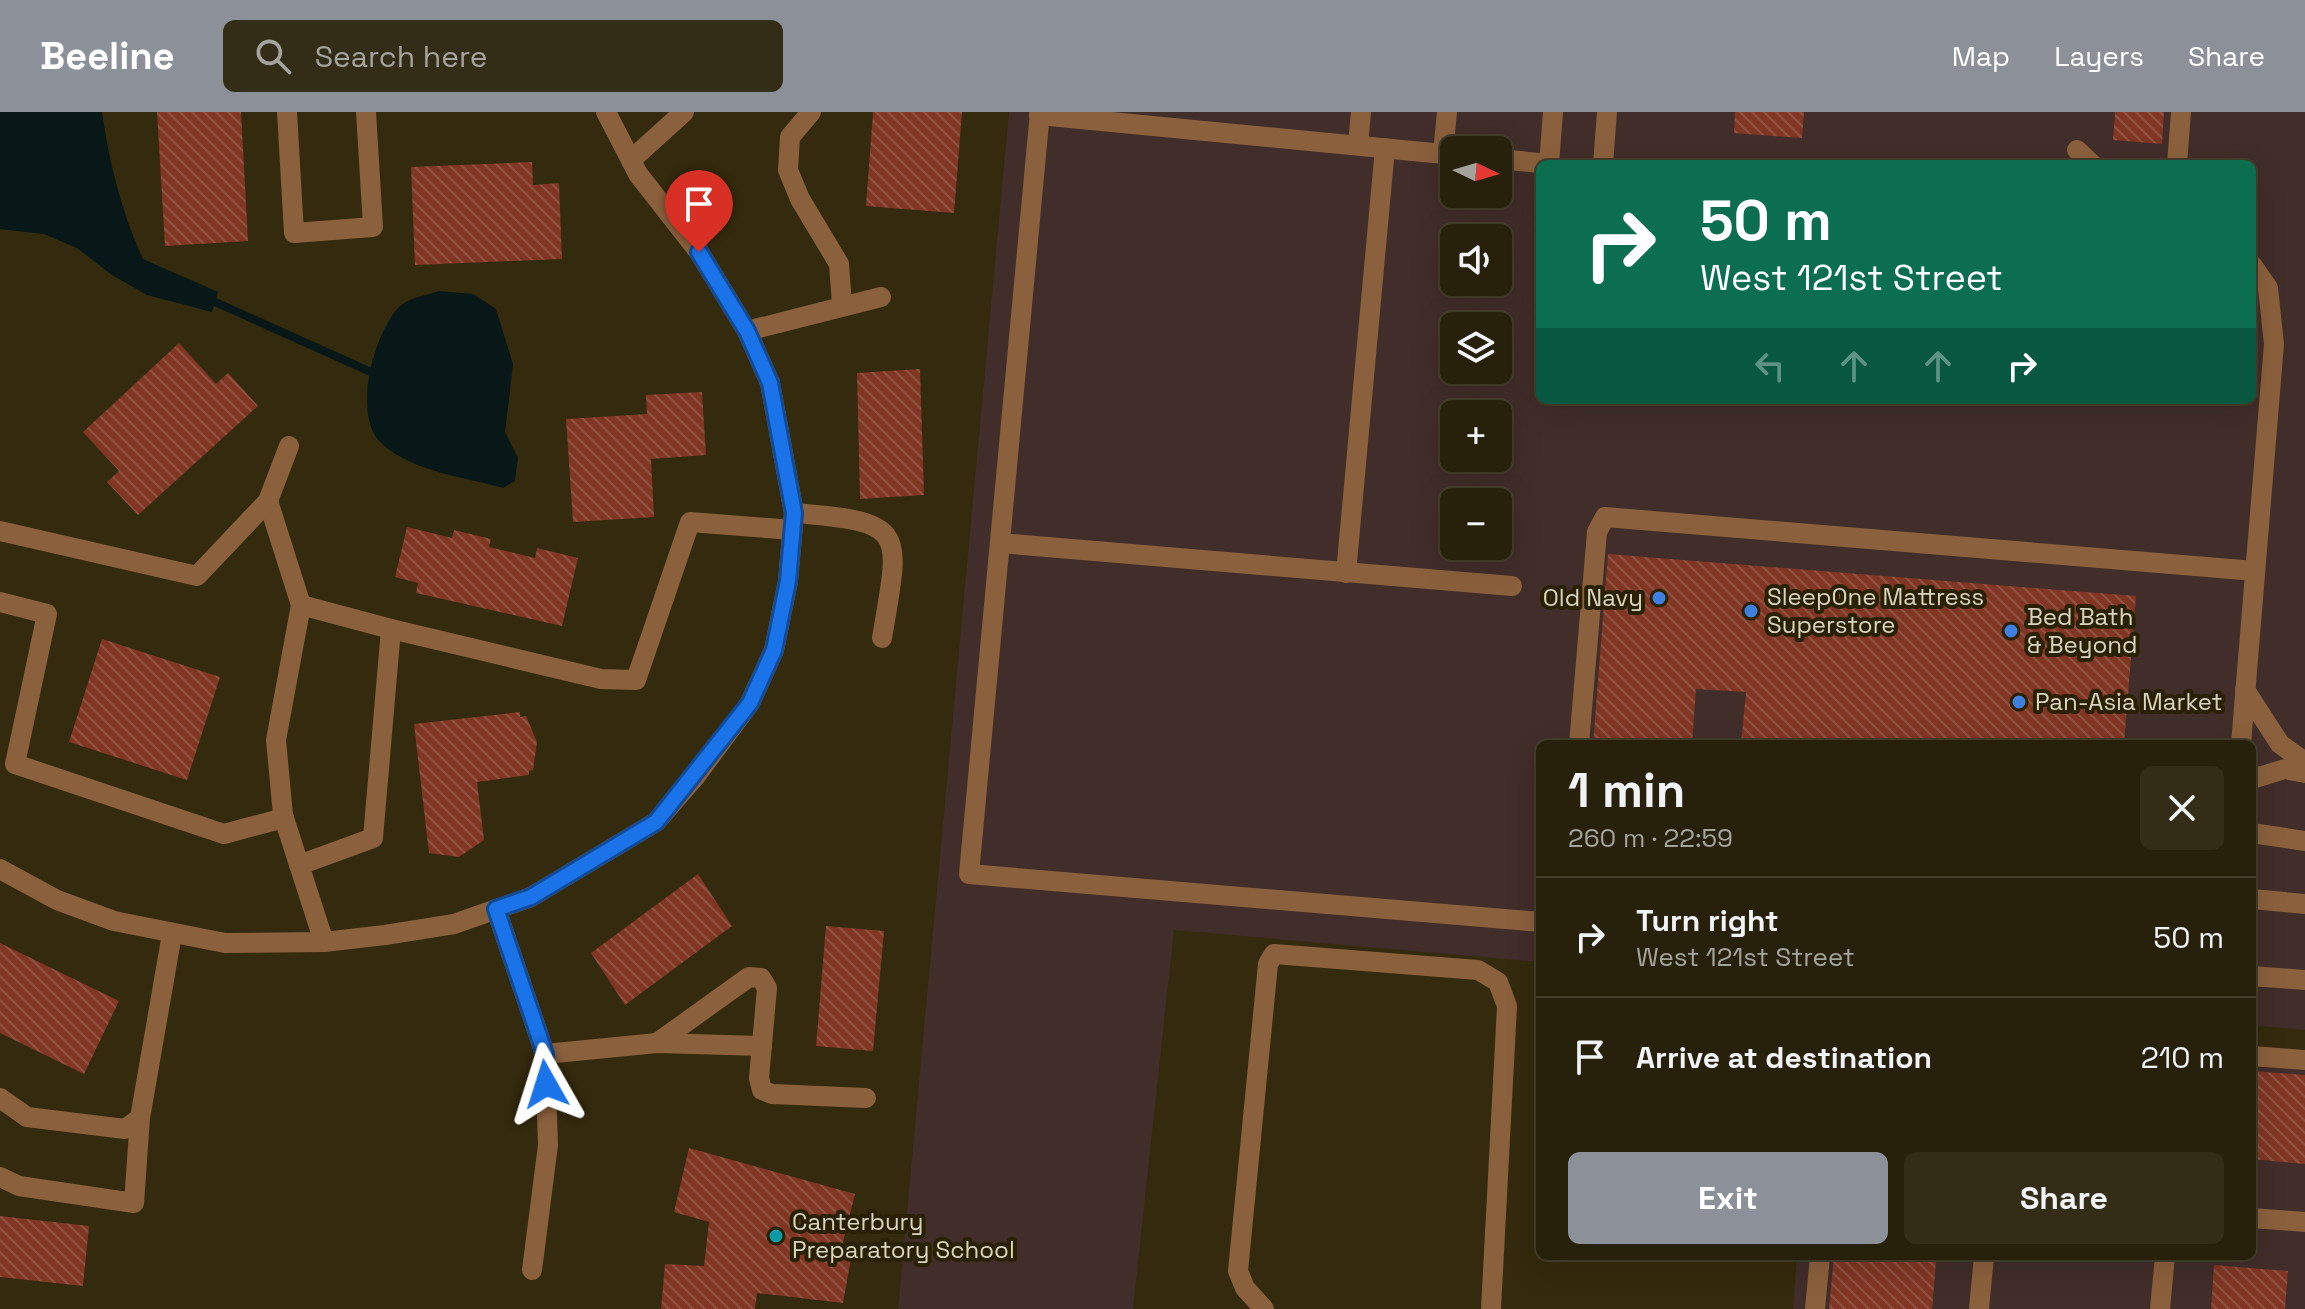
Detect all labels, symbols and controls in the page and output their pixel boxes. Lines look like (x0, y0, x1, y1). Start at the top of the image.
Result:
search box (223, 20, 783, 92)
text: Beeline (40, 32, 175, 80)
icon: search (251, 34, 295, 78)
text: Search here (315, 37, 488, 76)
text: Map (1952, 38, 2010, 74)
text: Layers (2054, 38, 2144, 74)
text: Share (2188, 38, 2265, 74)
north arrow (1440, 136, 1512, 208)
map controls (1440, 136, 1512, 560)
pin (665, 170, 733, 252)
icon: arrive (677, 182, 721, 226)
text: 50 m (1700, 185, 1832, 256)
icon: right (1568, 192, 1672, 296)
button: sound (1440, 224, 1512, 296)
text: West 121st Street (1700, 255, 2003, 301)
button: layers (1440, 312, 1512, 384)
icon: left (1748, 344, 1792, 388)
icon: ahead (1832, 344, 1876, 388)
icon: ahead (1916, 344, 1960, 388)
icon: right (2000, 344, 2044, 388)
button: + (1440, 400, 1512, 472)
button: − (1440, 488, 1512, 560)
place label: SleepOne Mattress Superstore (1767, 581, 1984, 640)
place label: Old Navy (1543, 582, 1643, 613)
marker: Old Navy (1650, 589, 1668, 607)
place label: Bed Bath & Beyond (2027, 601, 2137, 660)
marker: SleepOne Mattress Superstore (1742, 602, 1760, 620)
marker: Bed Bath & Beyond (2002, 622, 2020, 640)
place label: Pan-Asia Market (2035, 686, 2223, 717)
marker: Pan-Asia Market (2010, 693, 2028, 711)
text: 1 min (1568, 760, 1685, 821)
button: close (2140, 766, 2224, 850)
text: 260 m · 22:59 (1568, 821, 1733, 855)
text: Turn right (1636, 901, 1779, 940)
icon: right (1568, 915, 1612, 959)
text: 50 m (2153, 918, 2224, 957)
text: West 121st Street (1636, 940, 1855, 974)
icon: arrive (1568, 1035, 1612, 1079)
text: Arrive at destination (1636, 1038, 1932, 1077)
text: 210 m (2141, 1038, 2224, 1077)
position arrow (504, 1042, 588, 1126)
button: Exit (1568, 1152, 1888, 1244)
button: Share (1904, 1152, 2224, 1244)
place label: Canterbury Preparatory School (792, 1206, 1015, 1265)
marker: Canterbury Preparatory School (767, 1227, 785, 1245)

